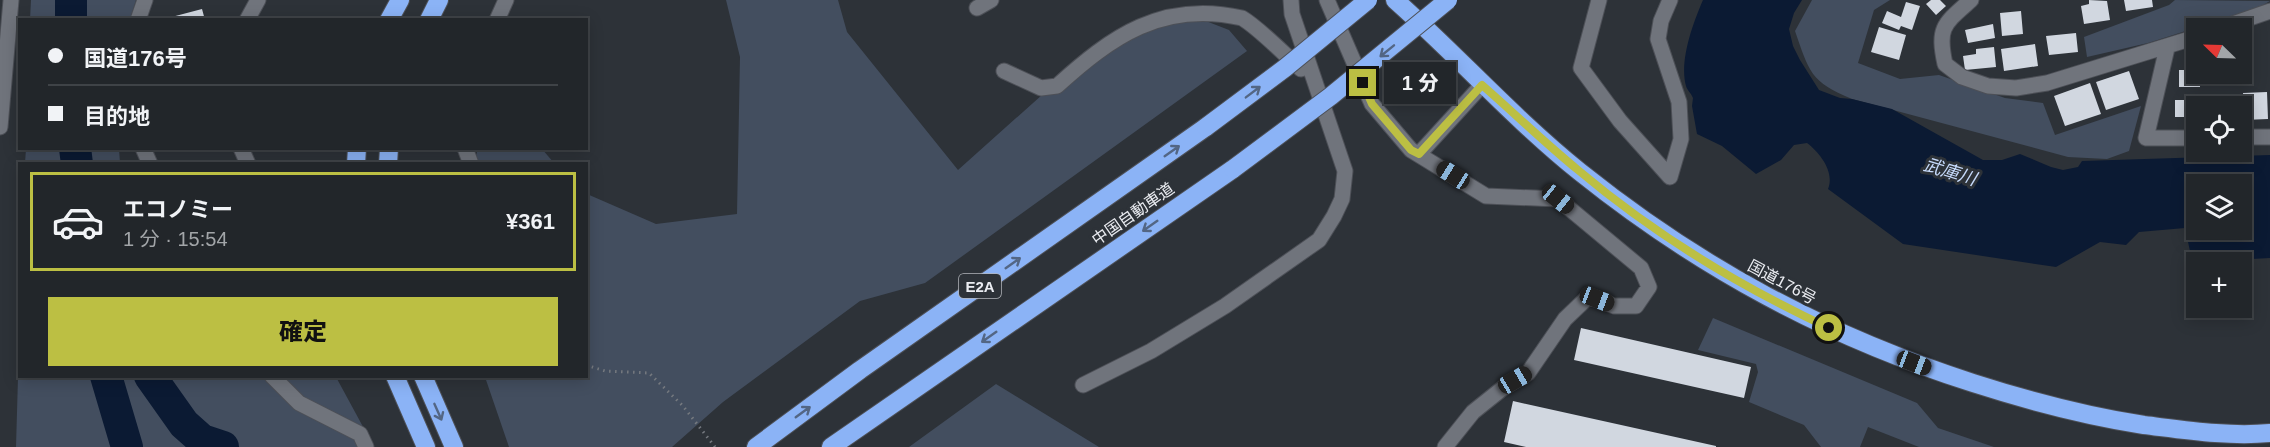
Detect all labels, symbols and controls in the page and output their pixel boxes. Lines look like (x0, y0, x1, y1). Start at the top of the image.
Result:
north arrow (2186, 18, 2252, 84)
map controls (2186, 18, 2252, 318)
one-way arrow (1379, 45, 1395, 58)
text: 国道176号 (84, 46, 187, 71)
callout: 1 分 (1384, 62, 1456, 104)
route end (1349, 69, 1376, 96)
text: 1 分 (1402, 72, 1438, 94)
one-way arrow (1245, 86, 1261, 98)
button: locate (2186, 96, 2252, 162)
text: 目的地 (84, 104, 150, 129)
one-way arrow (1164, 145, 1180, 157)
water label: 武庫川 (1921, 155, 1981, 190)
car (1433, 158, 1473, 192)
button: layers (2186, 174, 2252, 240)
street label: 中国自動車道 (1089, 180, 1177, 248)
car (1538, 181, 1578, 217)
icon: car (51, 195, 105, 249)
text: エコノミー (123, 197, 233, 222)
text: ¥361 (506, 209, 555, 234)
one-way arrow (1142, 220, 1159, 232)
text: 1 分 · 15:54 (123, 228, 228, 250)
button: + (2186, 252, 2252, 318)
one-way arrow (1004, 257, 1020, 269)
street label: 国道176号 (1745, 257, 1819, 307)
road number: E2A (959, 274, 1001, 298)
car (1577, 284, 1617, 314)
button: 確定 (48, 297, 558, 366)
route start (1815, 314, 1842, 341)
one-way arrow (982, 331, 998, 343)
car (1894, 348, 1934, 378)
car (1495, 363, 1535, 397)
one-way arrow (433, 402, 445, 420)
one-way arrow (794, 406, 810, 419)

